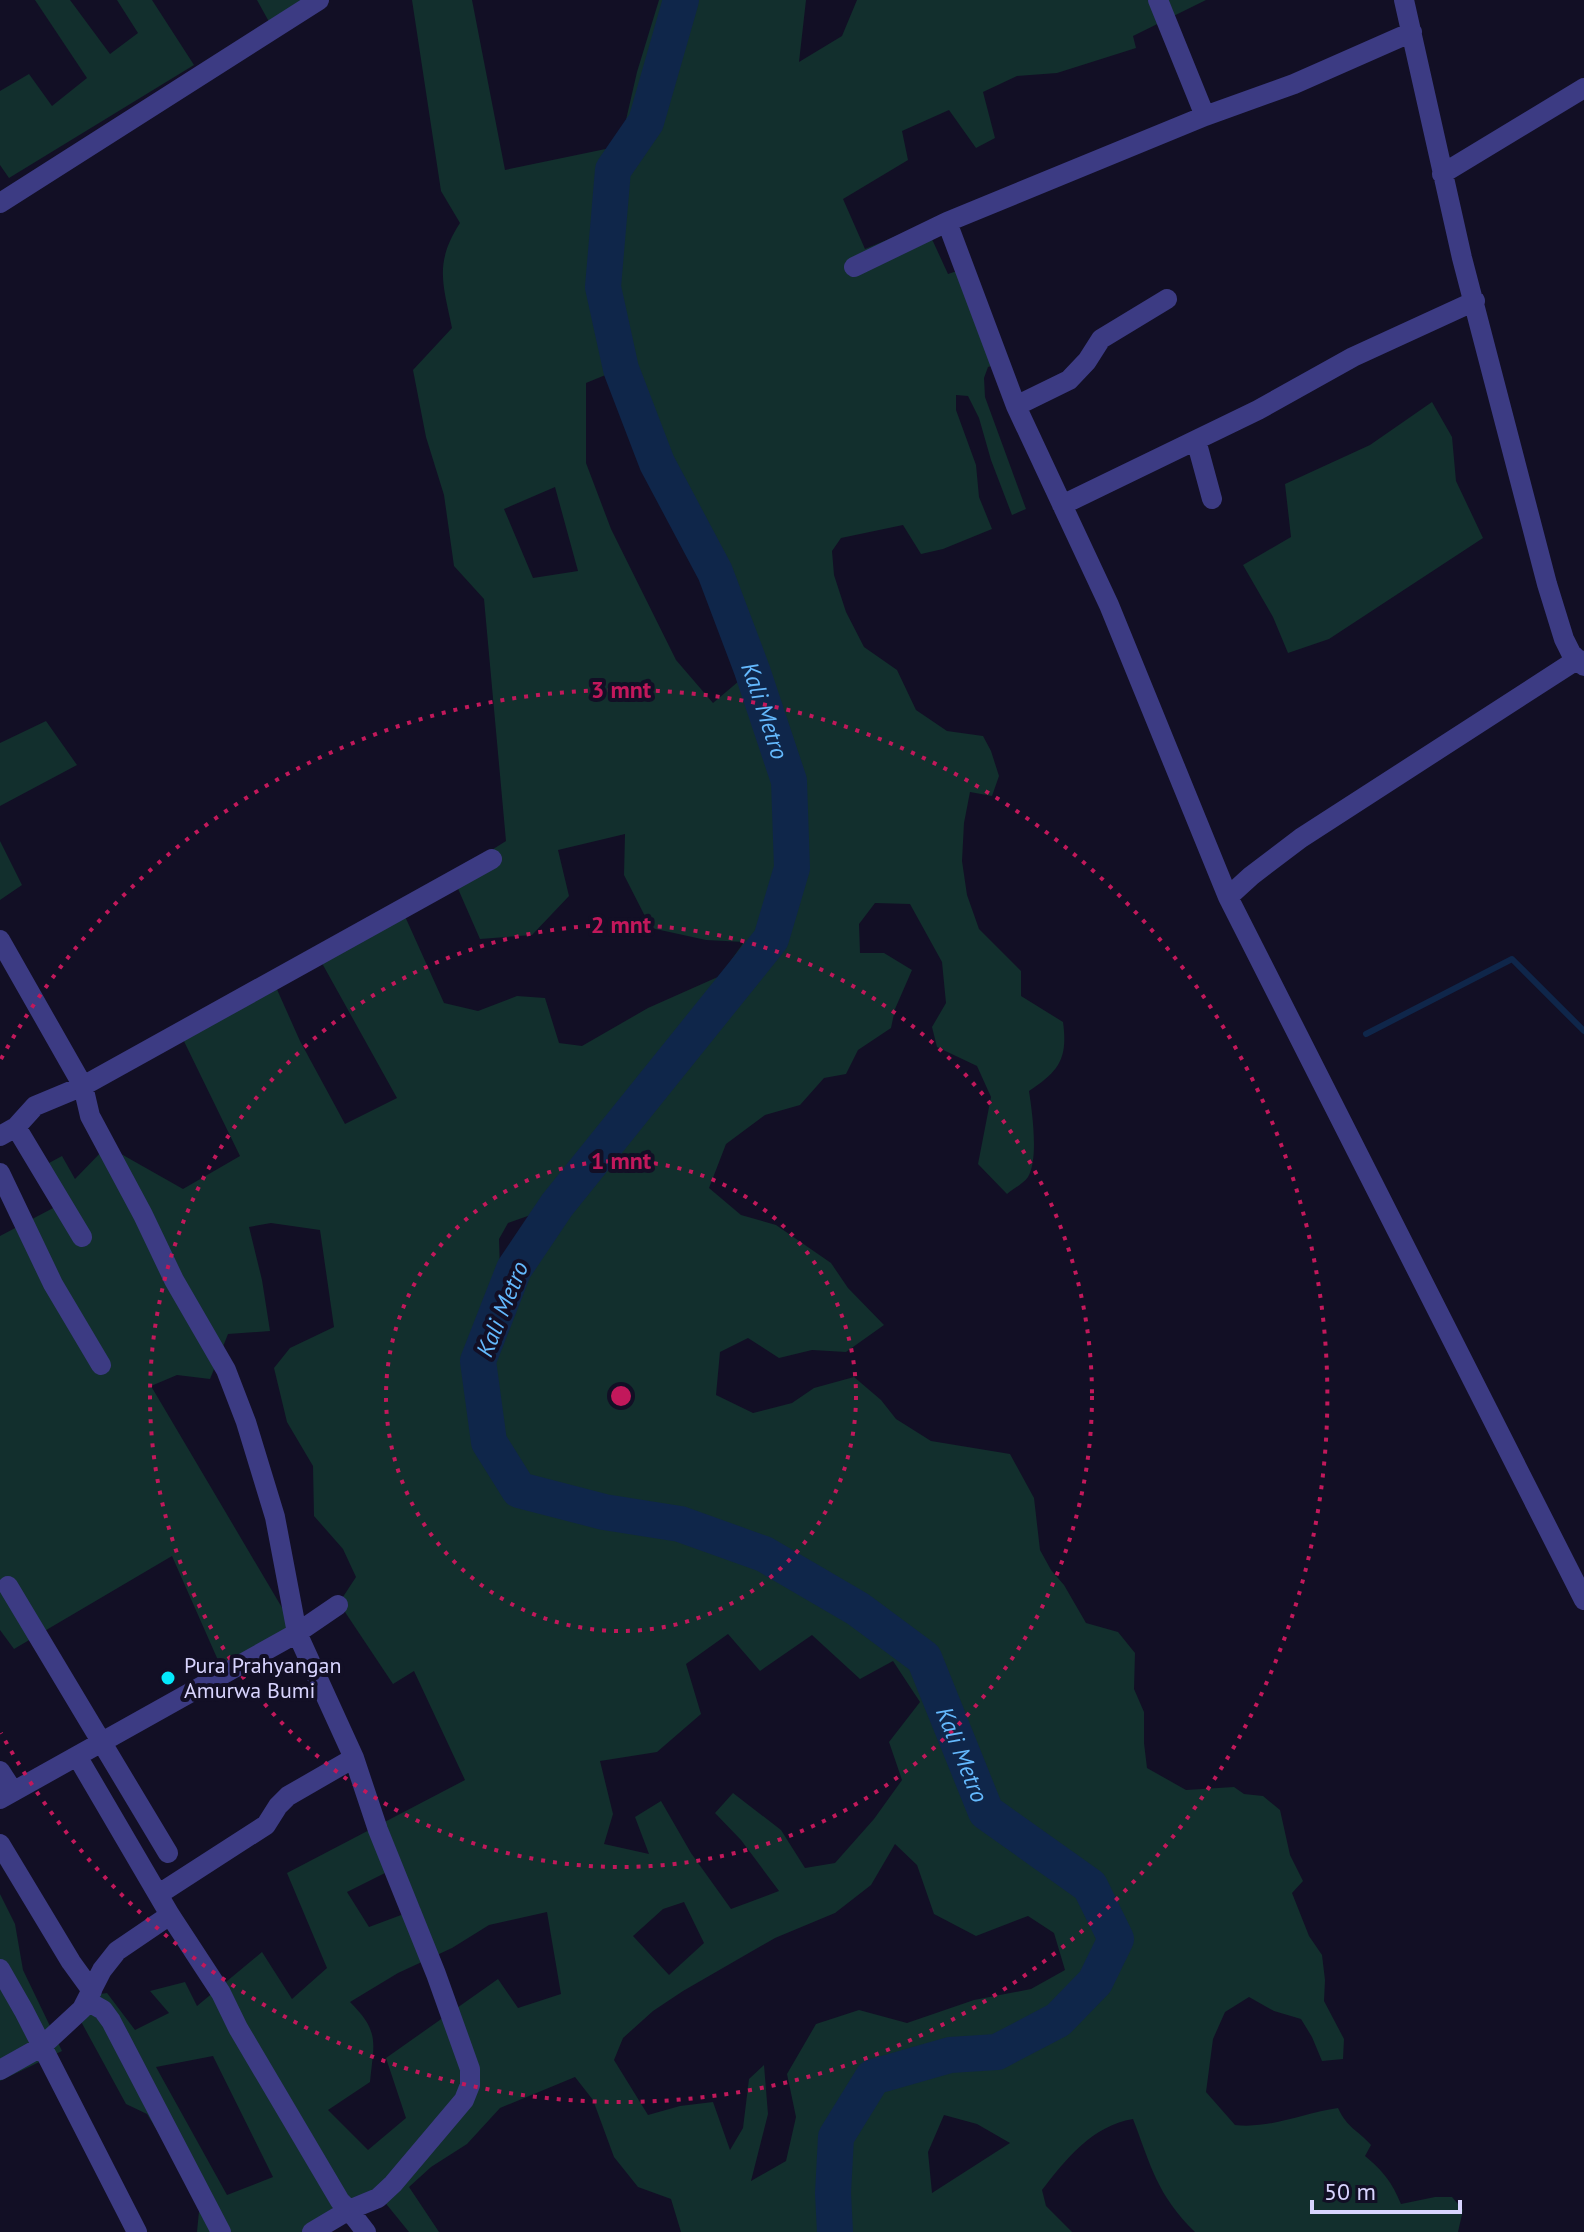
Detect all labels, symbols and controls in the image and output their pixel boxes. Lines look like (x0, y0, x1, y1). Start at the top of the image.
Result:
water label: Kali Metro (735, 657, 796, 763)
text: 3 mnt (591, 674, 652, 705)
text: 2 mnt (591, 909, 652, 940)
text: 1 mnt (591, 1145, 652, 1176)
water label: Kali Metro (469, 1257, 535, 1361)
centre of rings (607, 1382, 635, 1410)
place label: Pura Prahyangan Amurwa Bumi (184, 1651, 342, 1704)
marker: Pura Prahyangan Amurwa Bumi (159, 1669, 177, 1687)
water label: Kali Metro (930, 1702, 996, 1807)
scale bar (1312, 2164, 1460, 2214)
text: 50 m (1324, 2176, 1376, 2207)

